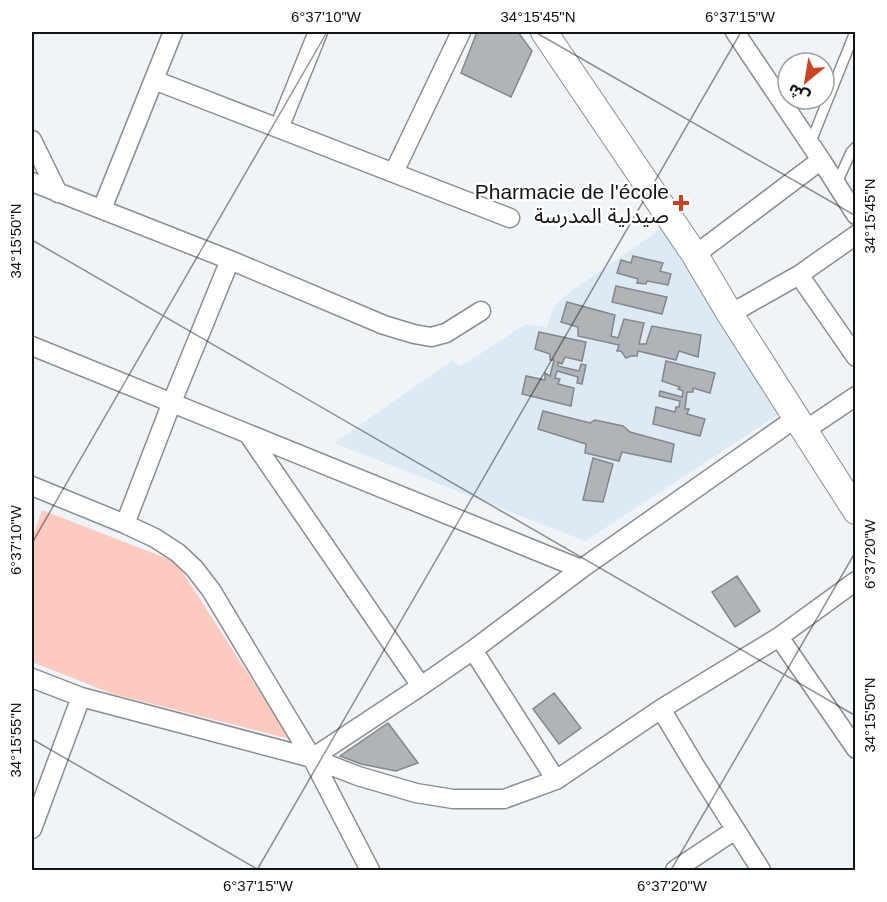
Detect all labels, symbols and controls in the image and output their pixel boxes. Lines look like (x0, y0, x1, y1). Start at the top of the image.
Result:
text: 6°37'10"W (291, 8, 362, 25)
text: 34°15'45"N (500, 8, 576, 25)
text: 6°37'15"W (705, 8, 776, 25)
north arrow (776, 51, 836, 111)
text: ش (785, 80, 813, 106)
text: 34°15'45"N (861, 178, 878, 254)
place label: Pharmacie de l'école صيدلية المدرسة (475, 180, 669, 228)
marker: Pharmacie de l'école صيدلية المدرسة (674, 196, 688, 210)
text: 34°15'50"N (7, 203, 24, 279)
text: 6°37'10"W (7, 504, 24, 575)
text: 6°37'20"W (861, 518, 878, 589)
text: 34°15'50"N (861, 677, 878, 753)
text: 34°15'55"N (7, 702, 24, 778)
text: 6°37'15"W (223, 877, 294, 894)
text: 6°37'20"W (637, 877, 708, 894)

